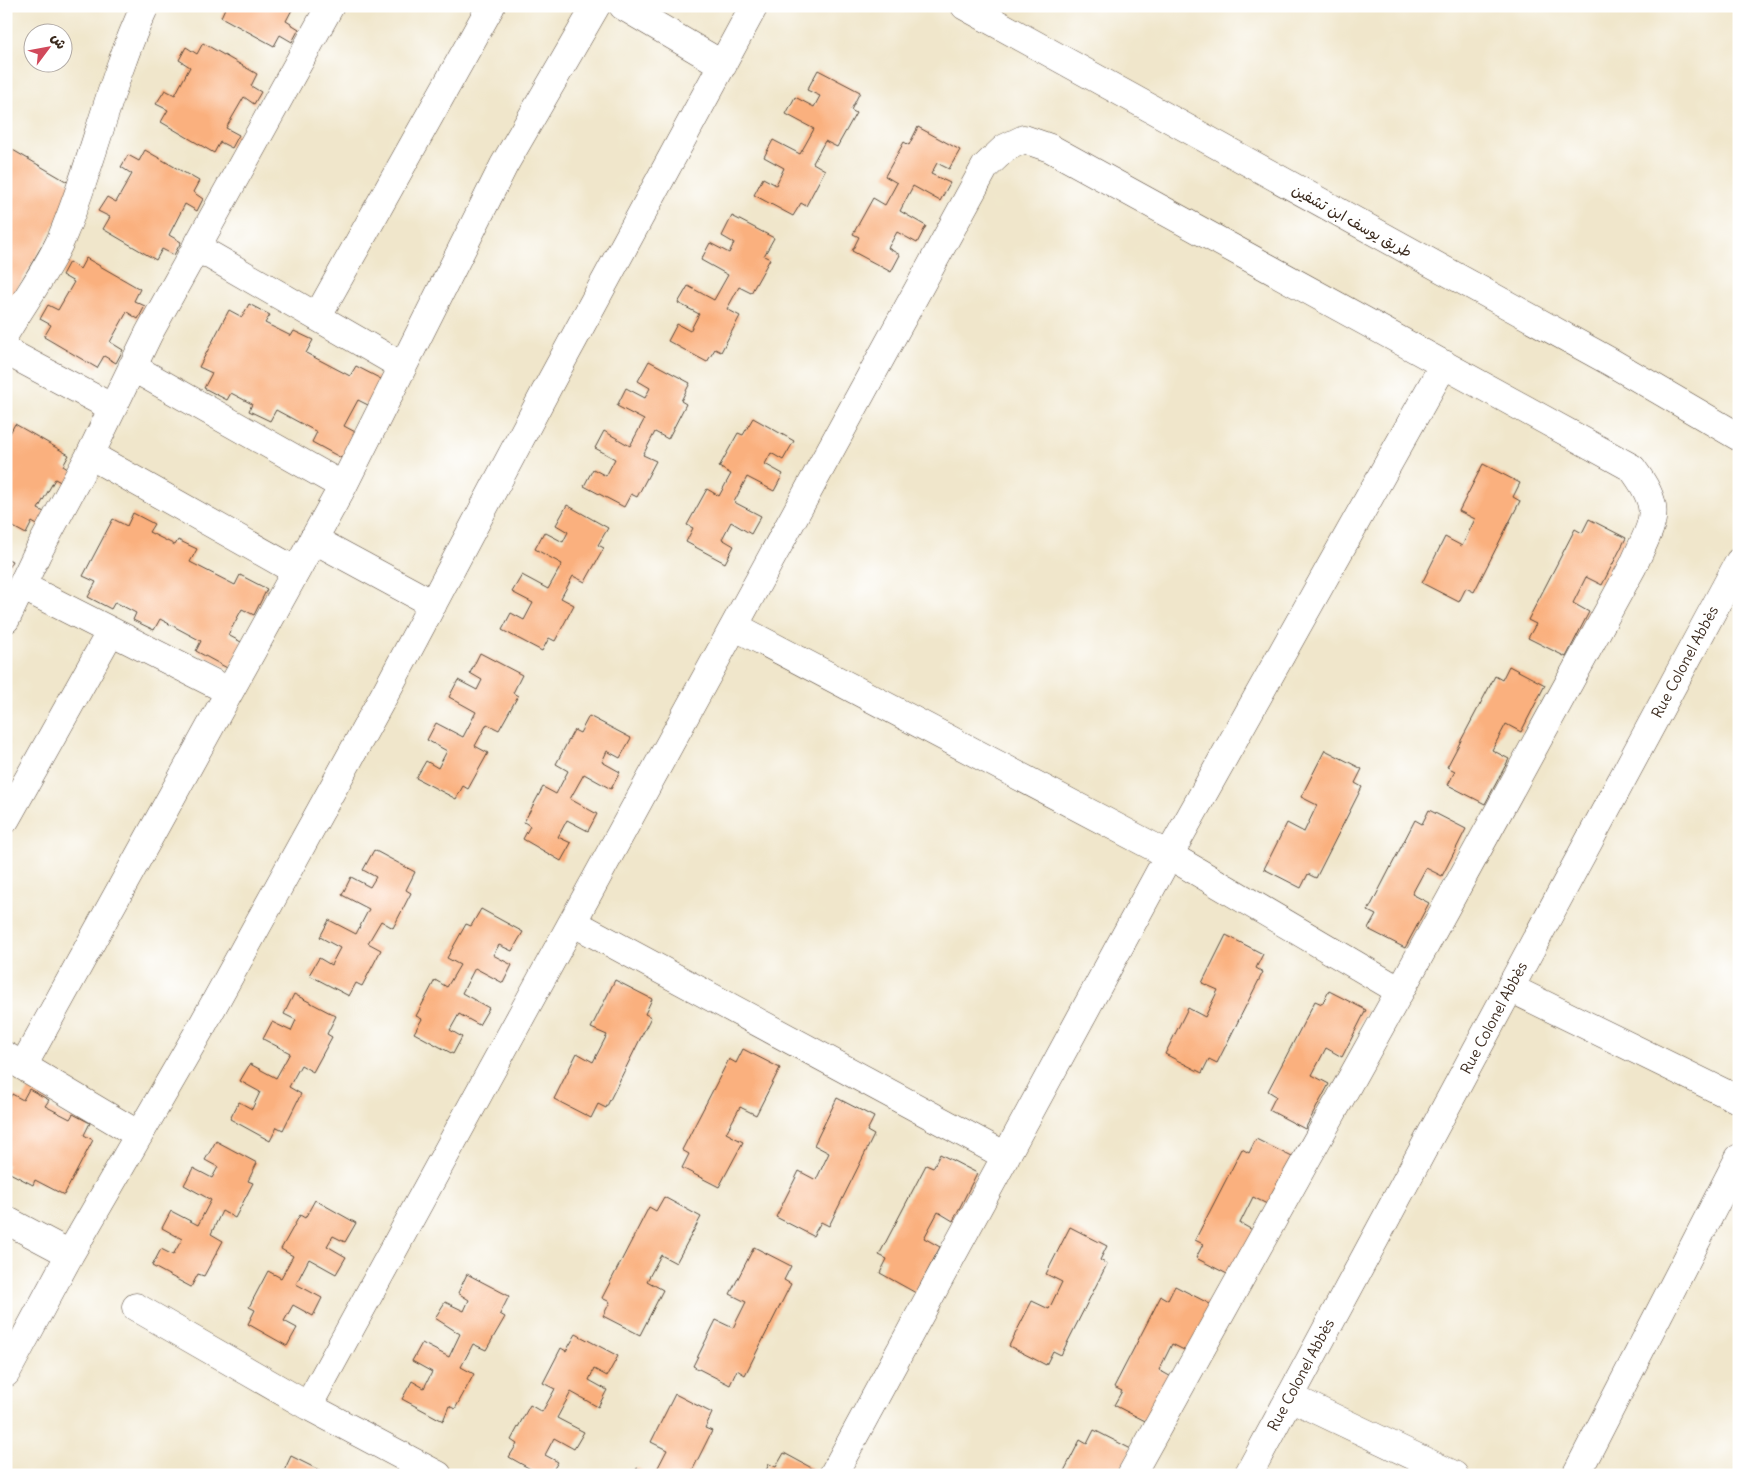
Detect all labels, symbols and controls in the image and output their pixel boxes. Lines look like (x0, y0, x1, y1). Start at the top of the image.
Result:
north arrow (22, 22, 72, 72)
text: ش (47, 30, 71, 52)
street label: طريق يوسف ابن تشفين (1289, 180, 1416, 261)
street label: Rue Colonel Abbès (1647, 602, 1722, 721)
street label: Rue Colonel Abbès (1456, 958, 1531, 1077)
street label: Rue Colonel Abbès (1263, 1315, 1338, 1434)

